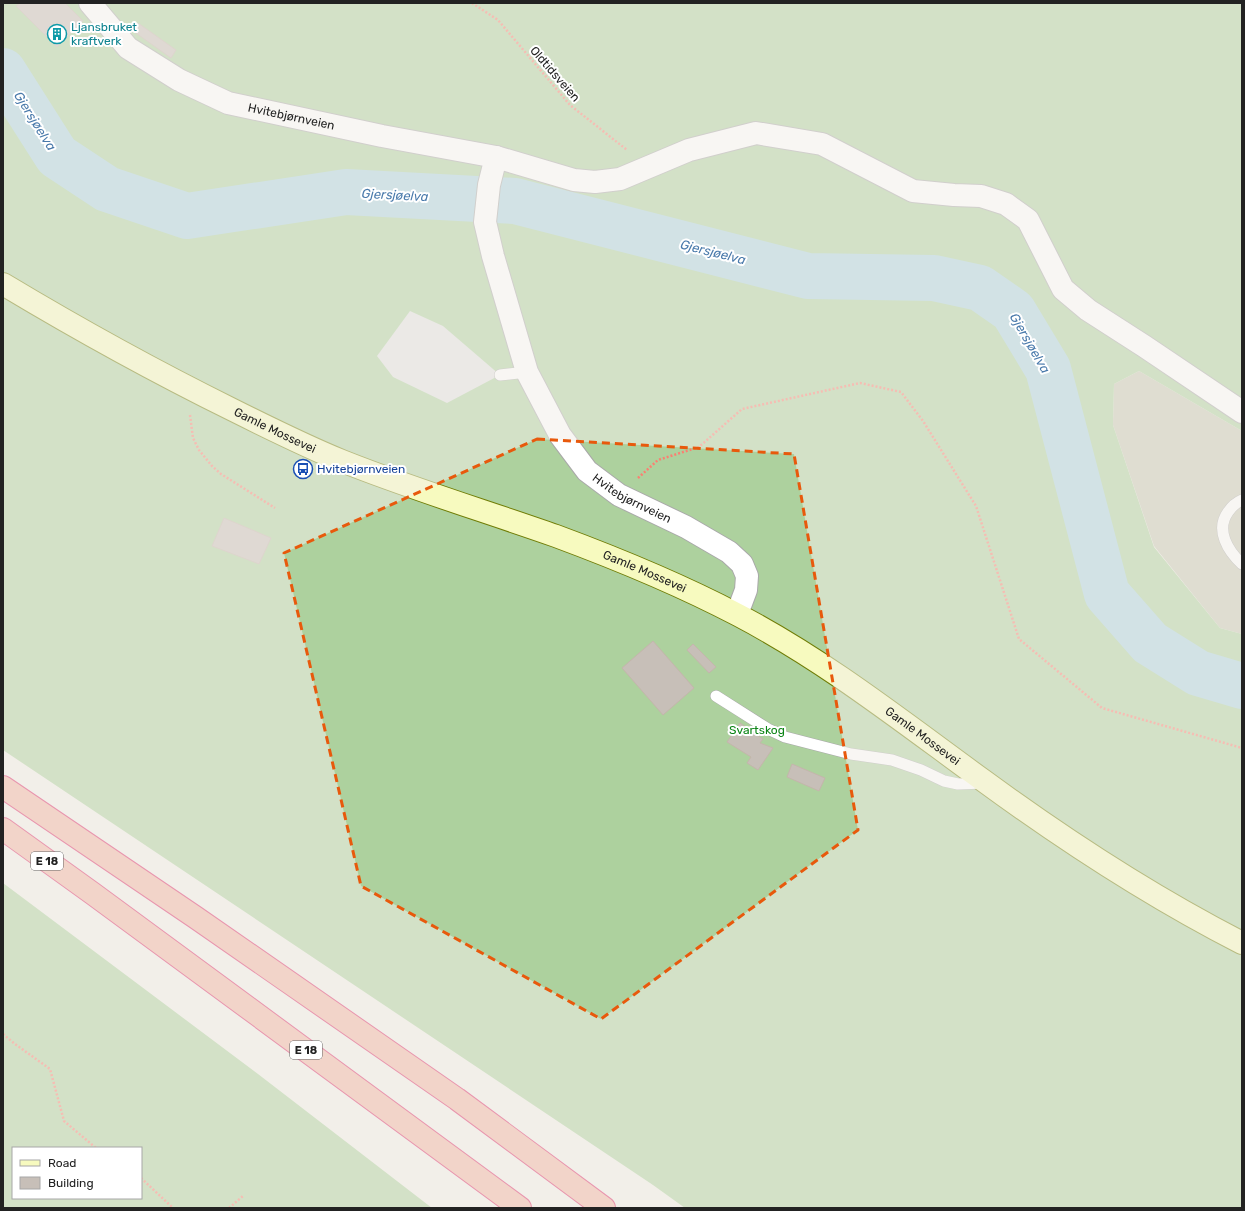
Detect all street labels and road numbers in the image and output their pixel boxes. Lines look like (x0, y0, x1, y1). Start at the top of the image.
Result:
street label: Oldtidsveien (527, 43, 583, 105)
street label: Hvitebjørnveien (247, 100, 336, 133)
street label: Gamle Mossevei (232, 405, 318, 456)
street label: Hvitebjørnveien (590, 471, 674, 526)
street label: Gamle Mossevei (601, 548, 689, 596)
street label: Gamle Mossevei (882, 704, 963, 768)
road number: E 18 (31, 852, 63, 870)
road number: E 18 (290, 1041, 322, 1059)

